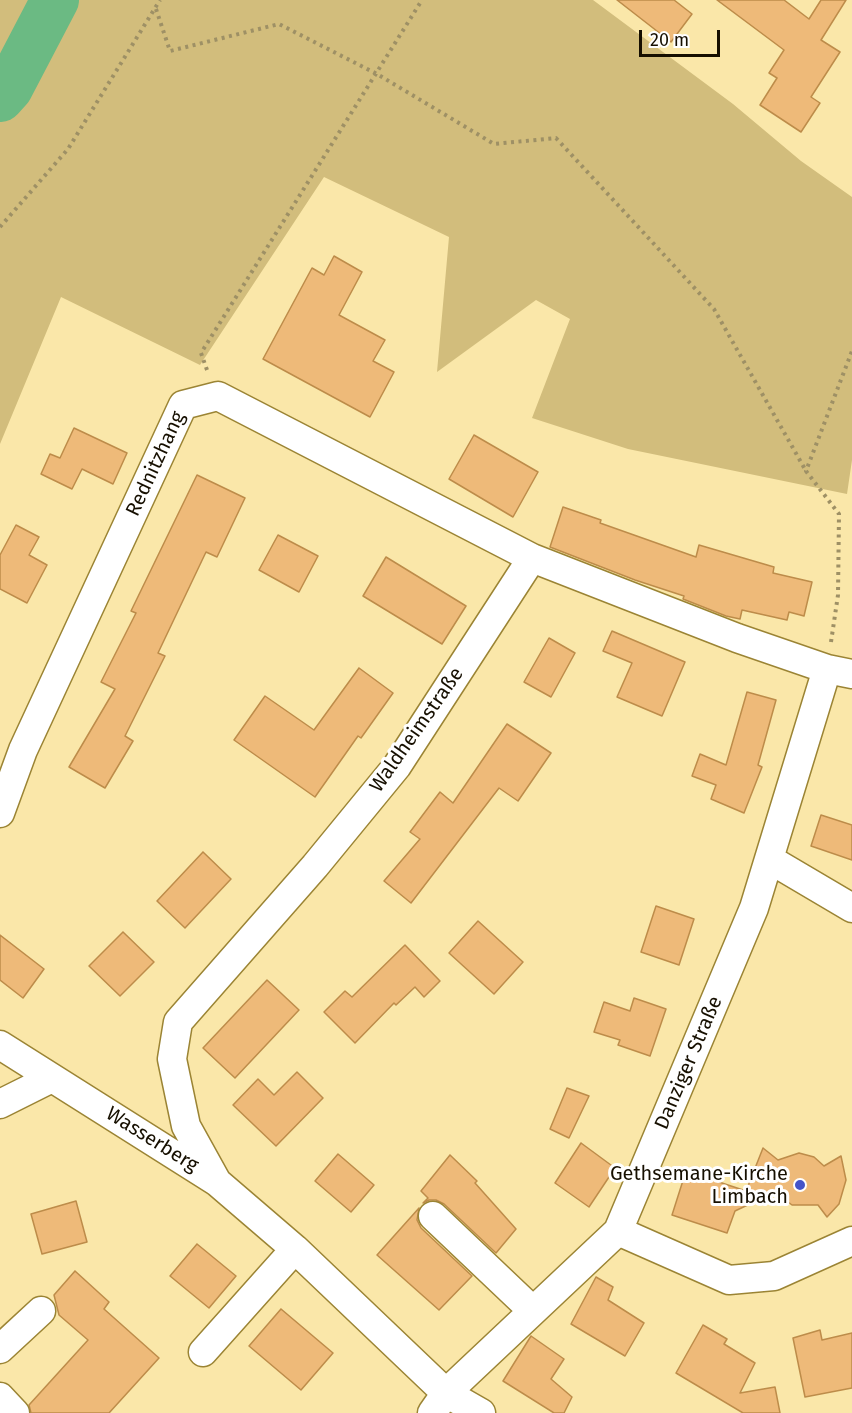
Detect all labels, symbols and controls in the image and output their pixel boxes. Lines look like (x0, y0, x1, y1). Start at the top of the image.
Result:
scale bar (642, 18, 723, 56)
text: 20 m (650, 29, 689, 51)
street label: Rednitzhang (121, 408, 191, 520)
street label: Waldheimstraße (365, 663, 469, 797)
street label: Danziger Straße (650, 993, 728, 1133)
street label: Wasserberg (101, 1102, 203, 1178)
place label: Gethsemane-Kirche Limbach (610, 1162, 788, 1209)
marker: Gethsemane-Kirche Limbach (793, 1178, 807, 1192)

